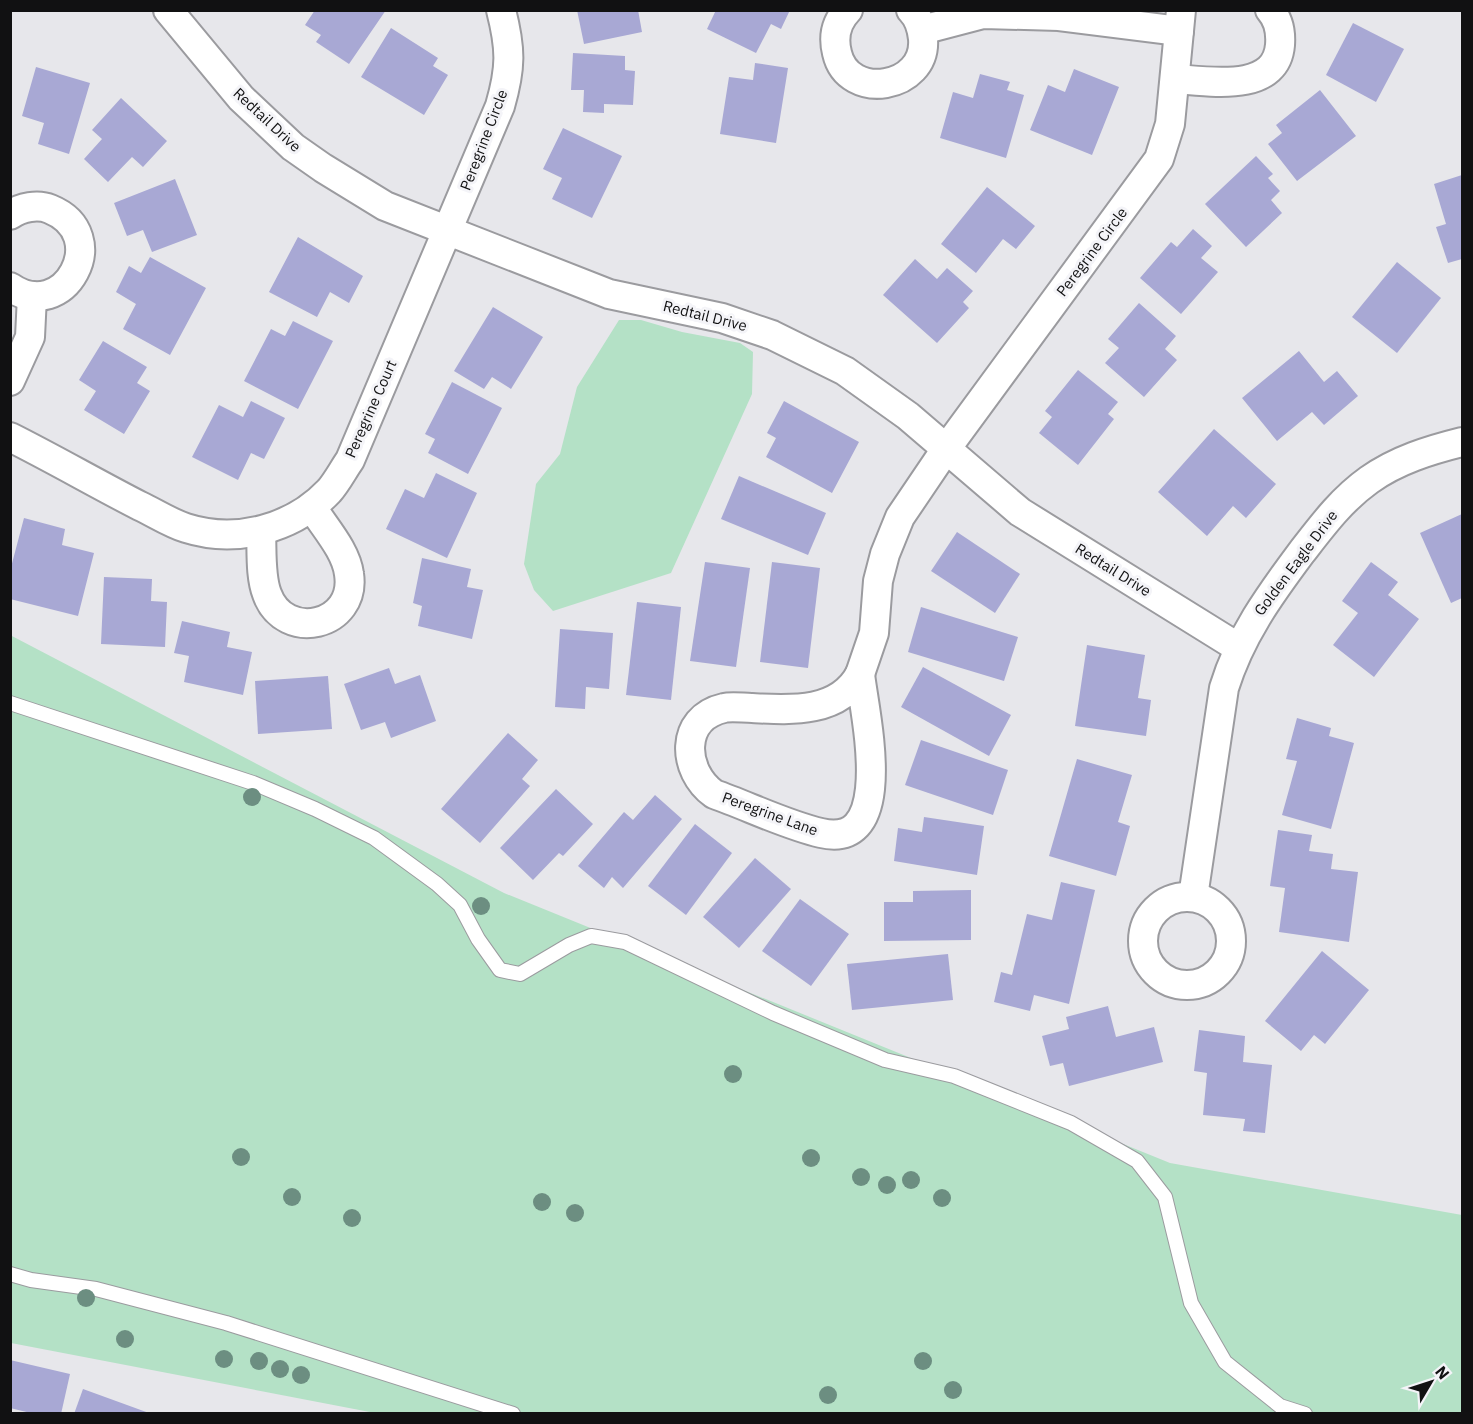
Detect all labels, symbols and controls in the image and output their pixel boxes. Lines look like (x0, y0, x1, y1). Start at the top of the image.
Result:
street label: Redtail Drive (229, 83, 305, 156)
street label: Peregrine Circle (456, 87, 511, 193)
street label: Peregrine Circle (1052, 203, 1131, 300)
street label: Redtail Drive (661, 296, 749, 335)
street label: Peregrine Court (340, 357, 401, 461)
street label: Golden Eagle Drive (1250, 506, 1341, 619)
street label: Redtail Drive (1072, 539, 1155, 600)
street label: Peregrine Lane (720, 787, 821, 840)
north arrow (1401, 1352, 1461, 1412)
text: N (1431, 1362, 1454, 1383)

